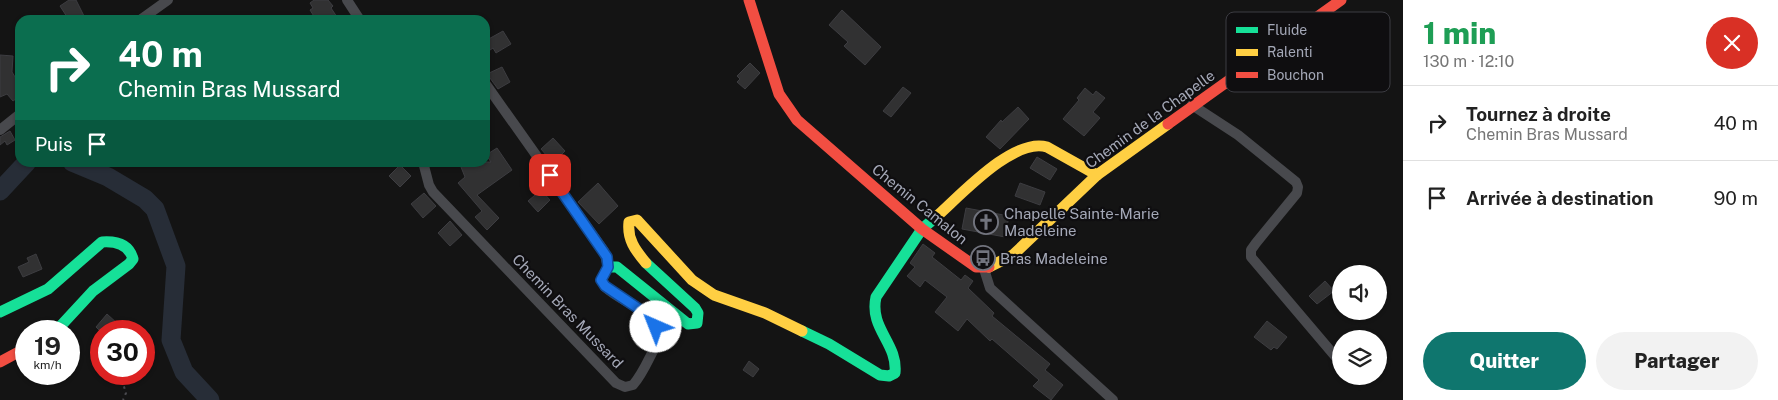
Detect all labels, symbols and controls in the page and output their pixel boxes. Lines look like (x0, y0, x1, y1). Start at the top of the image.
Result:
legend (1226, 12, 1390, 92)
text: 1 min (1423, 15, 1496, 51)
button: close (1706, 17, 1758, 69)
text: Fluide (1267, 22, 1307, 38)
text: 40 m (118, 34, 203, 75)
icon: right (35, 35, 100, 100)
text: Ralenti (1267, 44, 1313, 60)
text: 130 m · 12:10 (1423, 52, 1514, 71)
street label: Chemin de la Chapelle (1082, 66, 1218, 172)
text: Bouchon (1267, 67, 1324, 83)
text: Chemin Bras Mussard (118, 76, 341, 102)
text: Tournez à droite (1466, 103, 1611, 125)
icon: right (1423, 109, 1451, 137)
text: 40 m (1713, 112, 1758, 134)
text: Chemin Bras Mussard (1466, 125, 1628, 144)
icon: arrive (83, 130, 111, 158)
text: Puis (35, 133, 73, 155)
pin (529, 154, 571, 196)
street label: Chemin Camalon (869, 160, 971, 248)
icon: arrive (536, 161, 564, 189)
icon: arrive (1423, 184, 1451, 212)
text: Arrivée à destination (1466, 187, 1654, 209)
text: 90 m (1714, 187, 1758, 209)
place label: Chapelle Sainte-Marie Madeleine (1004, 205, 1159, 239)
church icon: Chapelle Sainte-Marie Madeleine (973, 209, 999, 235)
bus stop icon: Bras Madeleine (970, 245, 996, 271)
place label: Bras Madeleine (1000, 250, 1108, 267)
street label: Chemin Bras Mussard (509, 251, 627, 371)
map controls (1332, 265, 1387, 385)
button: sound (1332, 265, 1387, 320)
position arrow (629, 300, 681, 352)
speed limit sign: 30 (90, 320, 155, 385)
button: layers (1332, 330, 1387, 385)
text: 19 (34, 331, 61, 361)
button: Quitter (1423, 332, 1586, 390)
button: Partager (1596, 332, 1758, 390)
text: km/h (33, 358, 62, 372)

